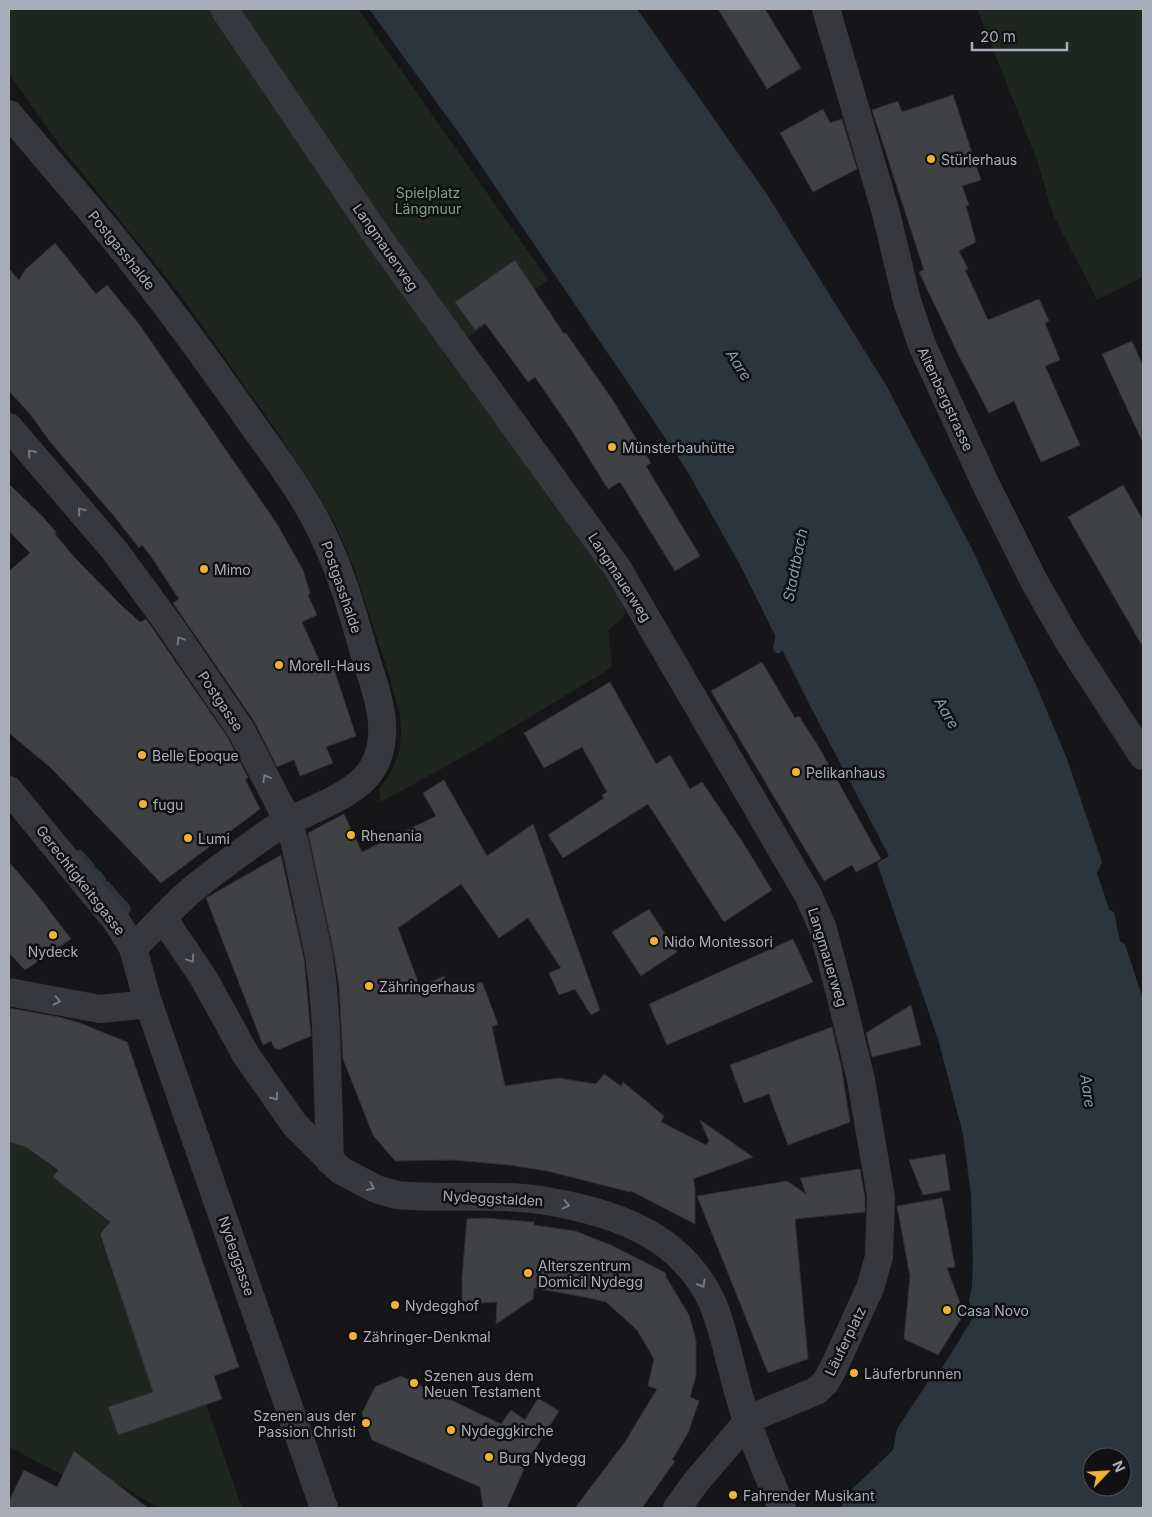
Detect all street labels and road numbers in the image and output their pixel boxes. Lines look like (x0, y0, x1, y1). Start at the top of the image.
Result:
street label: Langmauerweg (350, 200, 422, 294)
street label: Postgasshalde (85, 207, 159, 293)
street label: Altenbergstrasse (915, 344, 977, 454)
street label: Langmauerweg (585, 529, 655, 625)
street label: Postgasshalde (318, 539, 366, 635)
street label: Postgasse (195, 668, 247, 734)
street label: Gerechtigkeitsgasse (33, 822, 129, 938)
street label: Langmauerweg (805, 905, 851, 1009)
street label: Nydeggstalden (442, 1187, 544, 1209)
street label: Nydeggasse (215, 1214, 259, 1298)
street label: Läuferplatz (821, 1304, 869, 1378)

